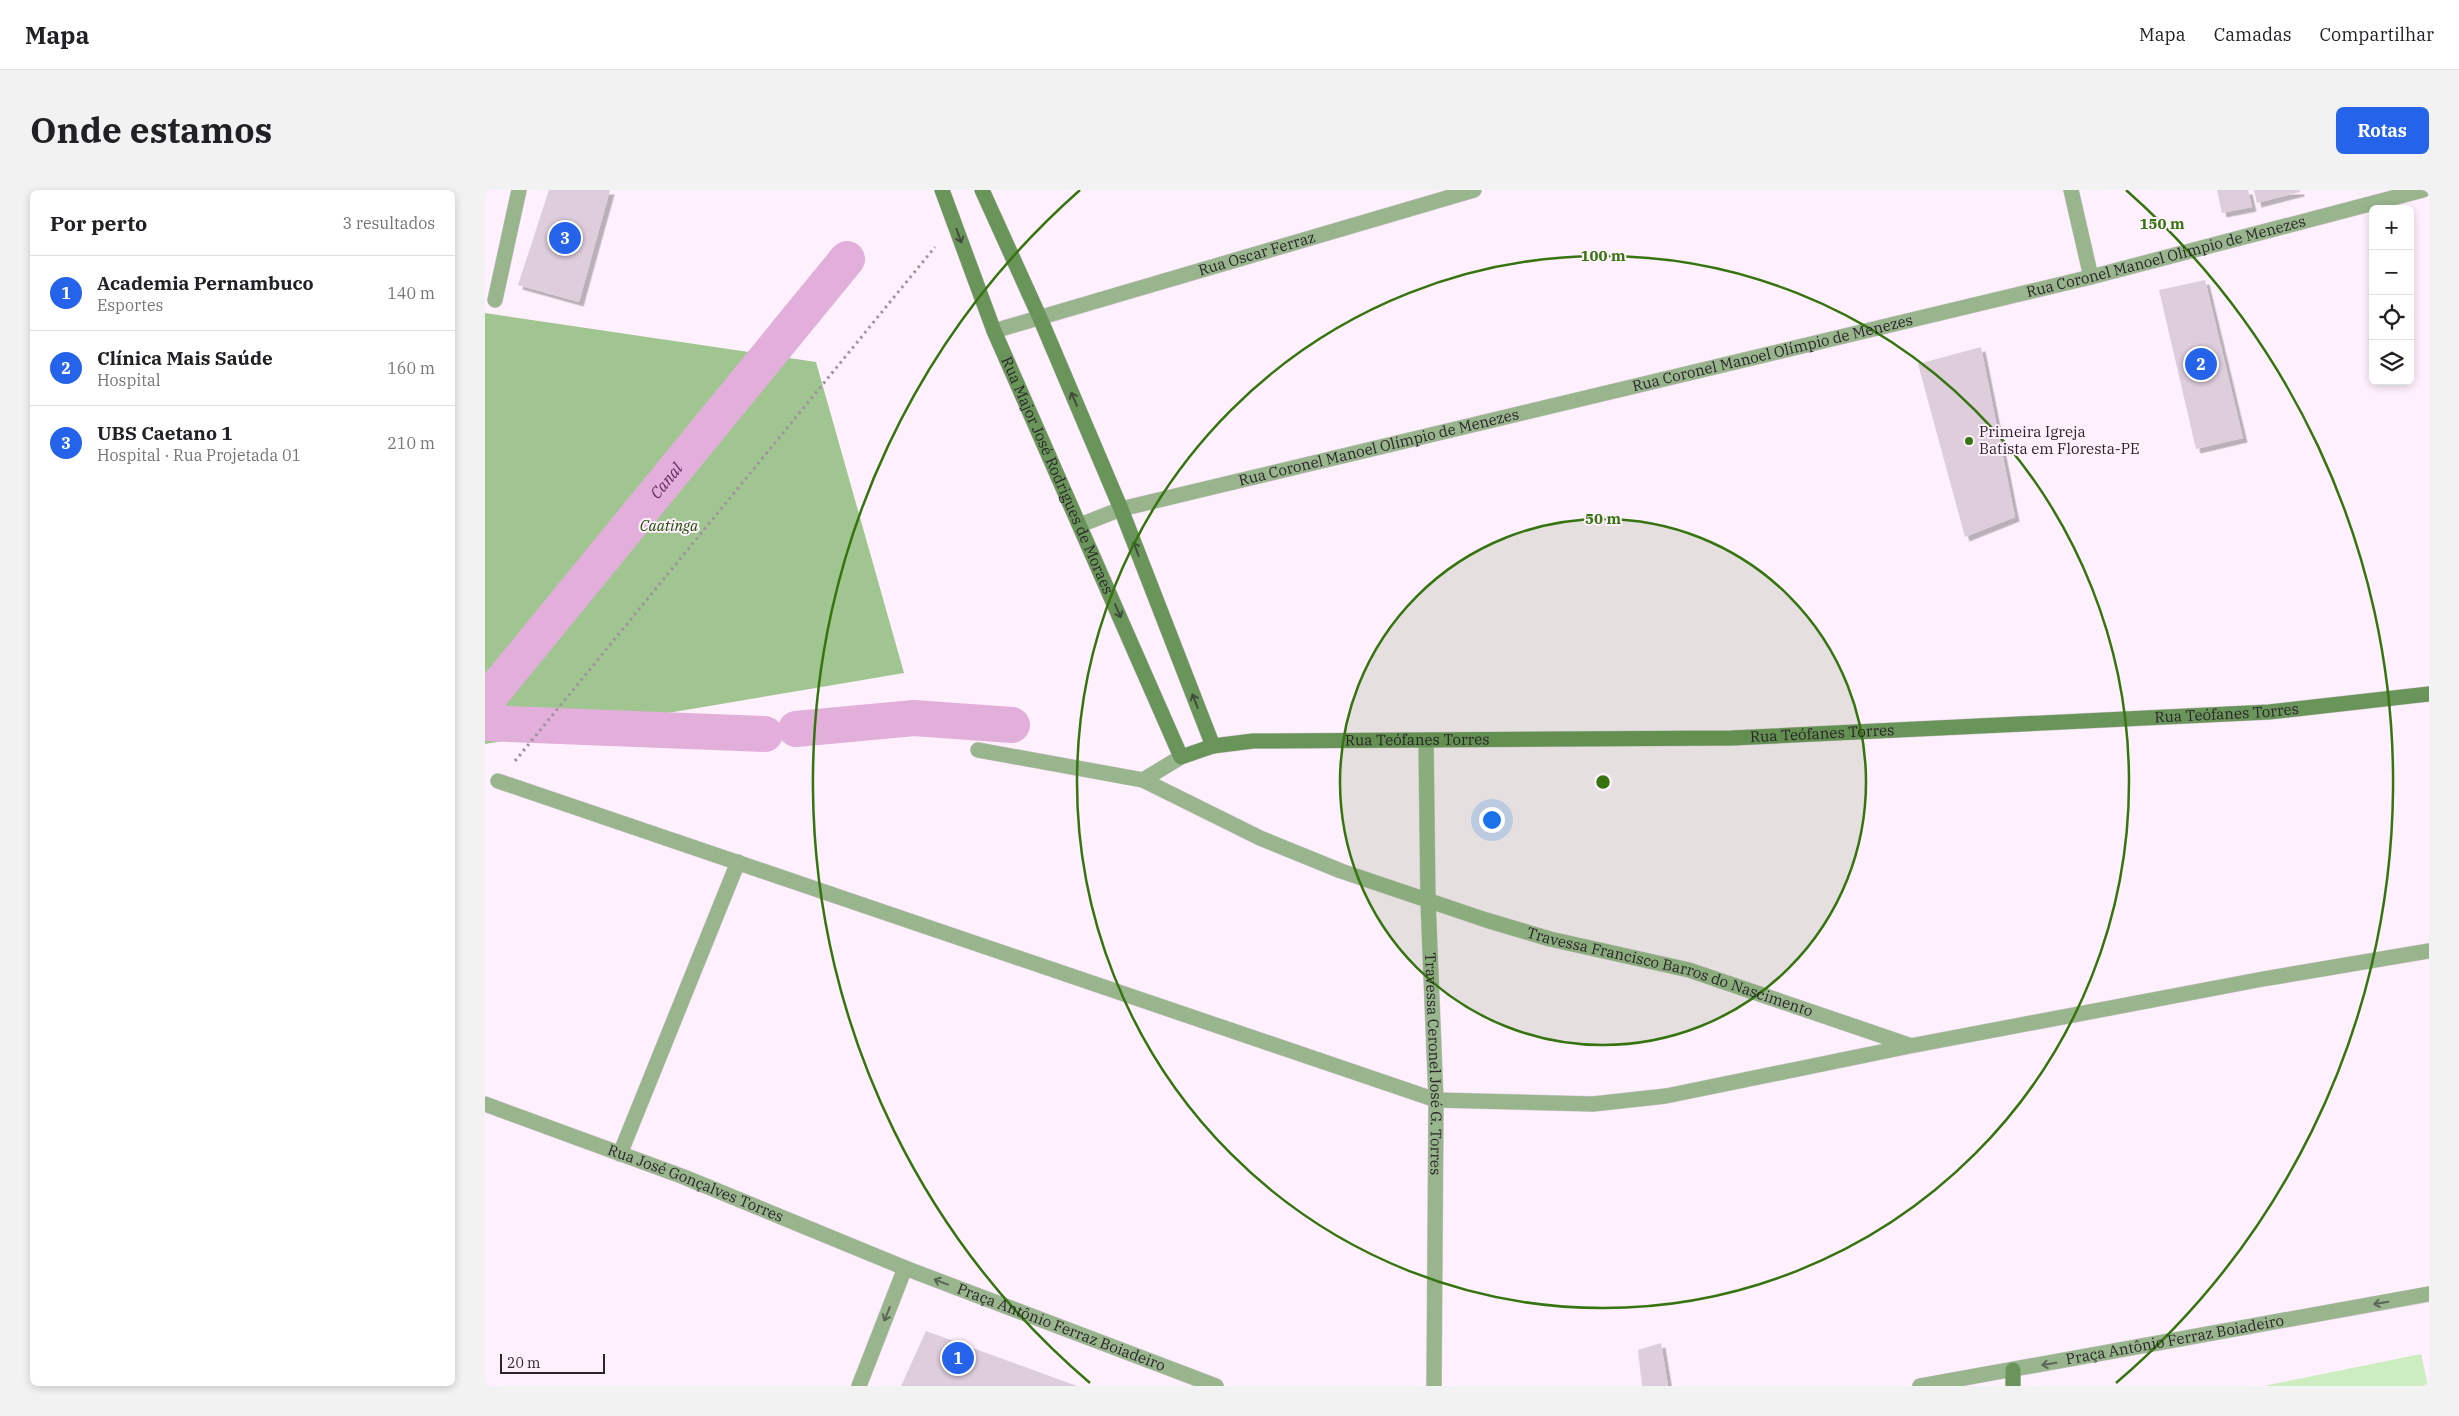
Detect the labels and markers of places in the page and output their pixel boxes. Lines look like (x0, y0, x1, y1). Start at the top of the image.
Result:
pin: 3 (549, 219, 581, 257)
pin: 2 (2185, 345, 2217, 383)
place label: Primeira Igreja Batista em Floresta-PE (1979, 422, 2140, 458)
marker: Primeira Igreja Batista em Floresta-PE (1963, 435, 1975, 447)
centre of rings (1594, 773, 1612, 791)
pin: 1 (942, 1339, 974, 1377)

